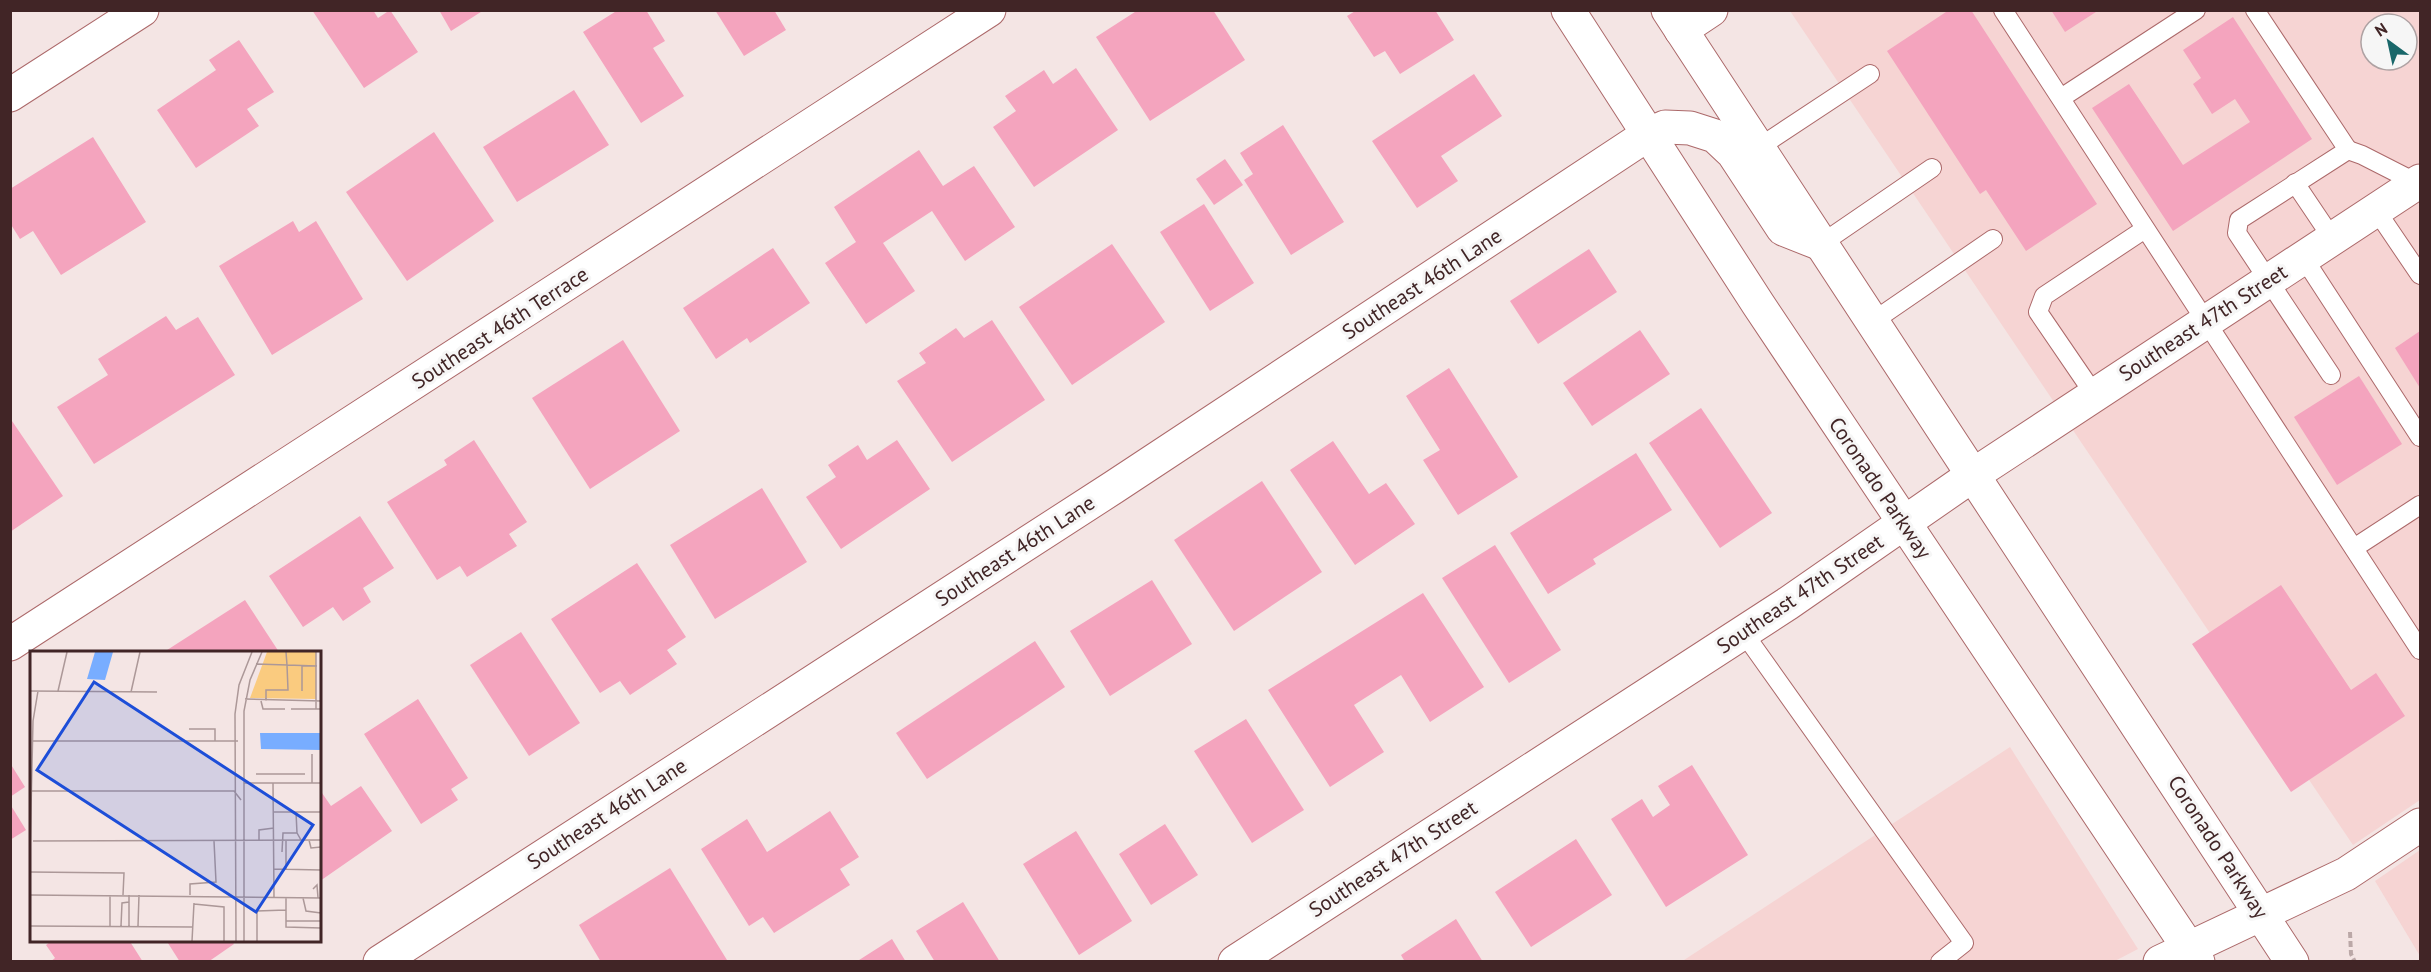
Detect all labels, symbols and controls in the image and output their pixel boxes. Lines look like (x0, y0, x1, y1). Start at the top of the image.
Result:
north arrow (2359, 12, 2419, 72)
text: N (2371, 18, 2391, 41)
street label: Southeast 46th Lane (1337, 222, 1507, 345)
street label: Southeast 47th Street (2114, 258, 2292, 387)
street label: Southeast 46th Terrace (406, 260, 593, 395)
street label: Coronado Parkway (1823, 412, 1938, 564)
street label: Southeast 46th Lane (930, 489, 1100, 612)
street label: Southeast 47th Street (1711, 528, 1888, 659)
inset map (30, 651, 321, 942)
street label: Southeast 46th Lane (522, 752, 692, 875)
street label: Coronado Parkway (2162, 770, 2275, 924)
street label: Southeast 47th Street (1304, 794, 1482, 923)

